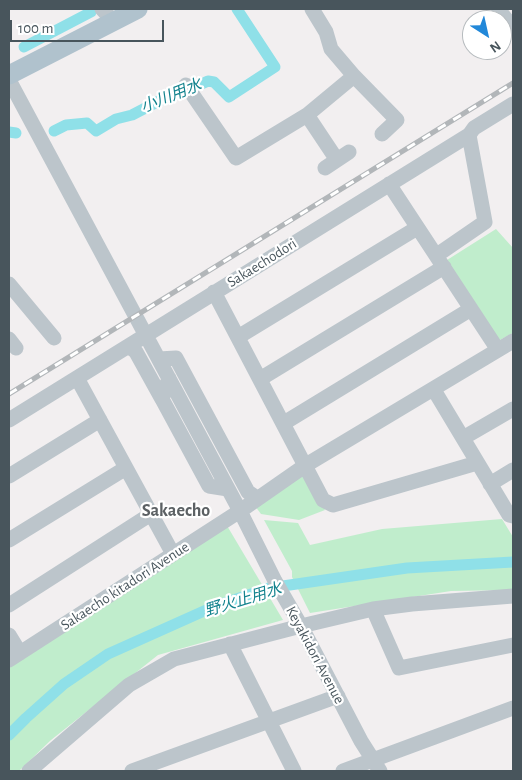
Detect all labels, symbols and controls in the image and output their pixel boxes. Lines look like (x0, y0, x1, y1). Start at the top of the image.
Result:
scale bar (12, 10, 166, 42)
north arrow (462, 10, 512, 60)
text: 100 m (18, 21, 53, 36)
text: N (487, 38, 503, 55)
water label: 小川用水 (138, 75, 204, 117)
street label: Sakaechodori (224, 235, 300, 291)
district label: Sakaecho (142, 500, 210, 522)
street label: Sakaecho kitadori Avenue (57, 538, 193, 634)
water label: 野火止用水 (202, 579, 284, 621)
street label: Keyakidori Avenue (282, 603, 348, 707)

